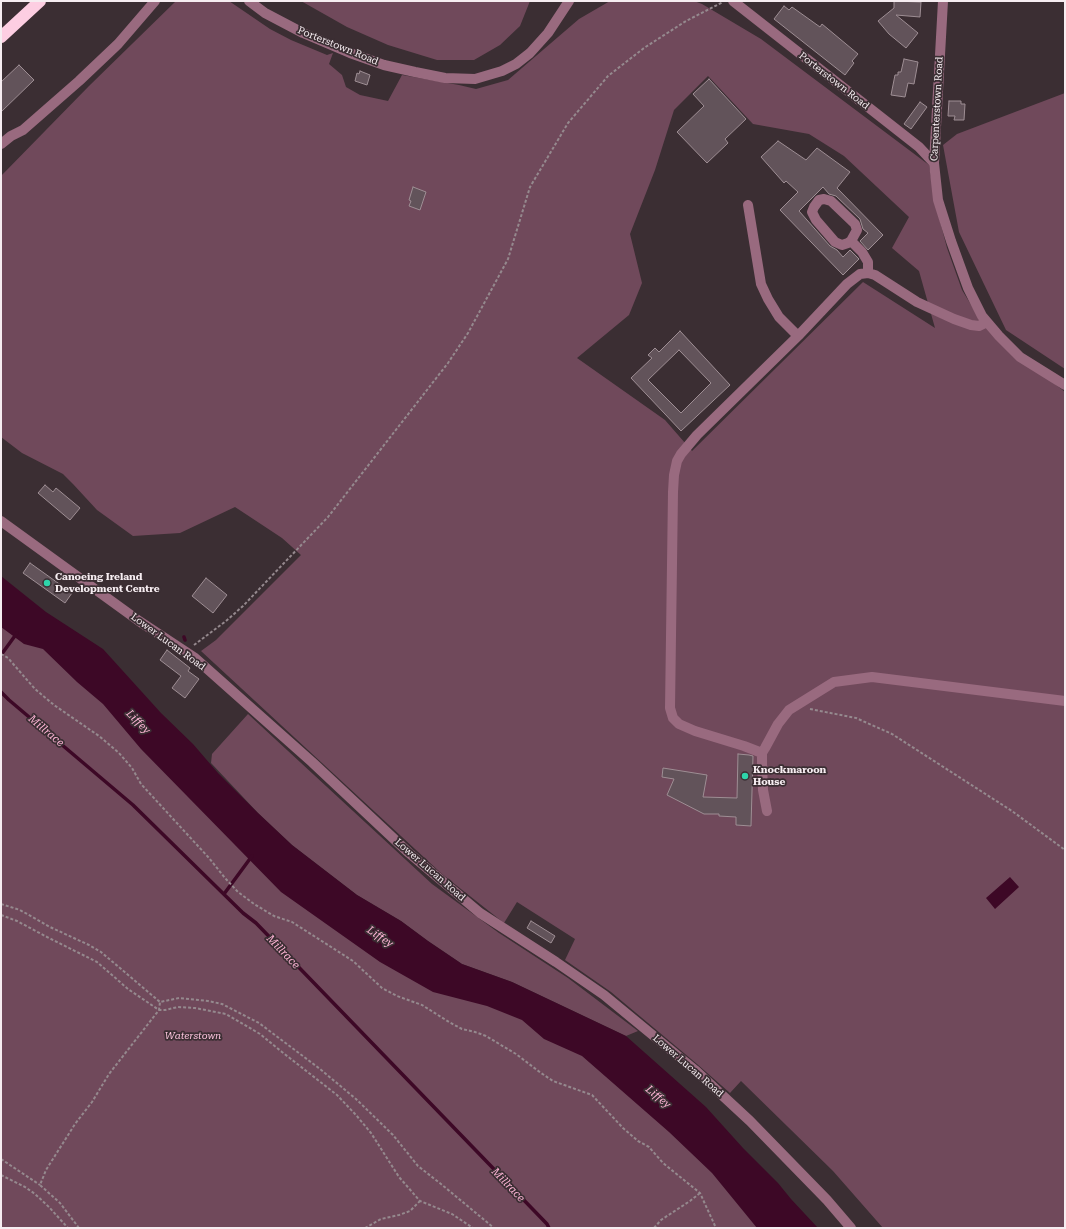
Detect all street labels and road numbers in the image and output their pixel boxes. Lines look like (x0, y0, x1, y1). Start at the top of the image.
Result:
street label: Porterstown Road (296, 24, 380, 68)
street label: Porterstown Road (796, 50, 872, 112)
street label: Carpenterstown Road (928, 56, 946, 162)
street label: Lower Lucan Road (128, 611, 208, 673)
street label: Lower Lucan Road (392, 836, 468, 904)
street label: Lower Lucan Road (650, 1032, 726, 1100)

